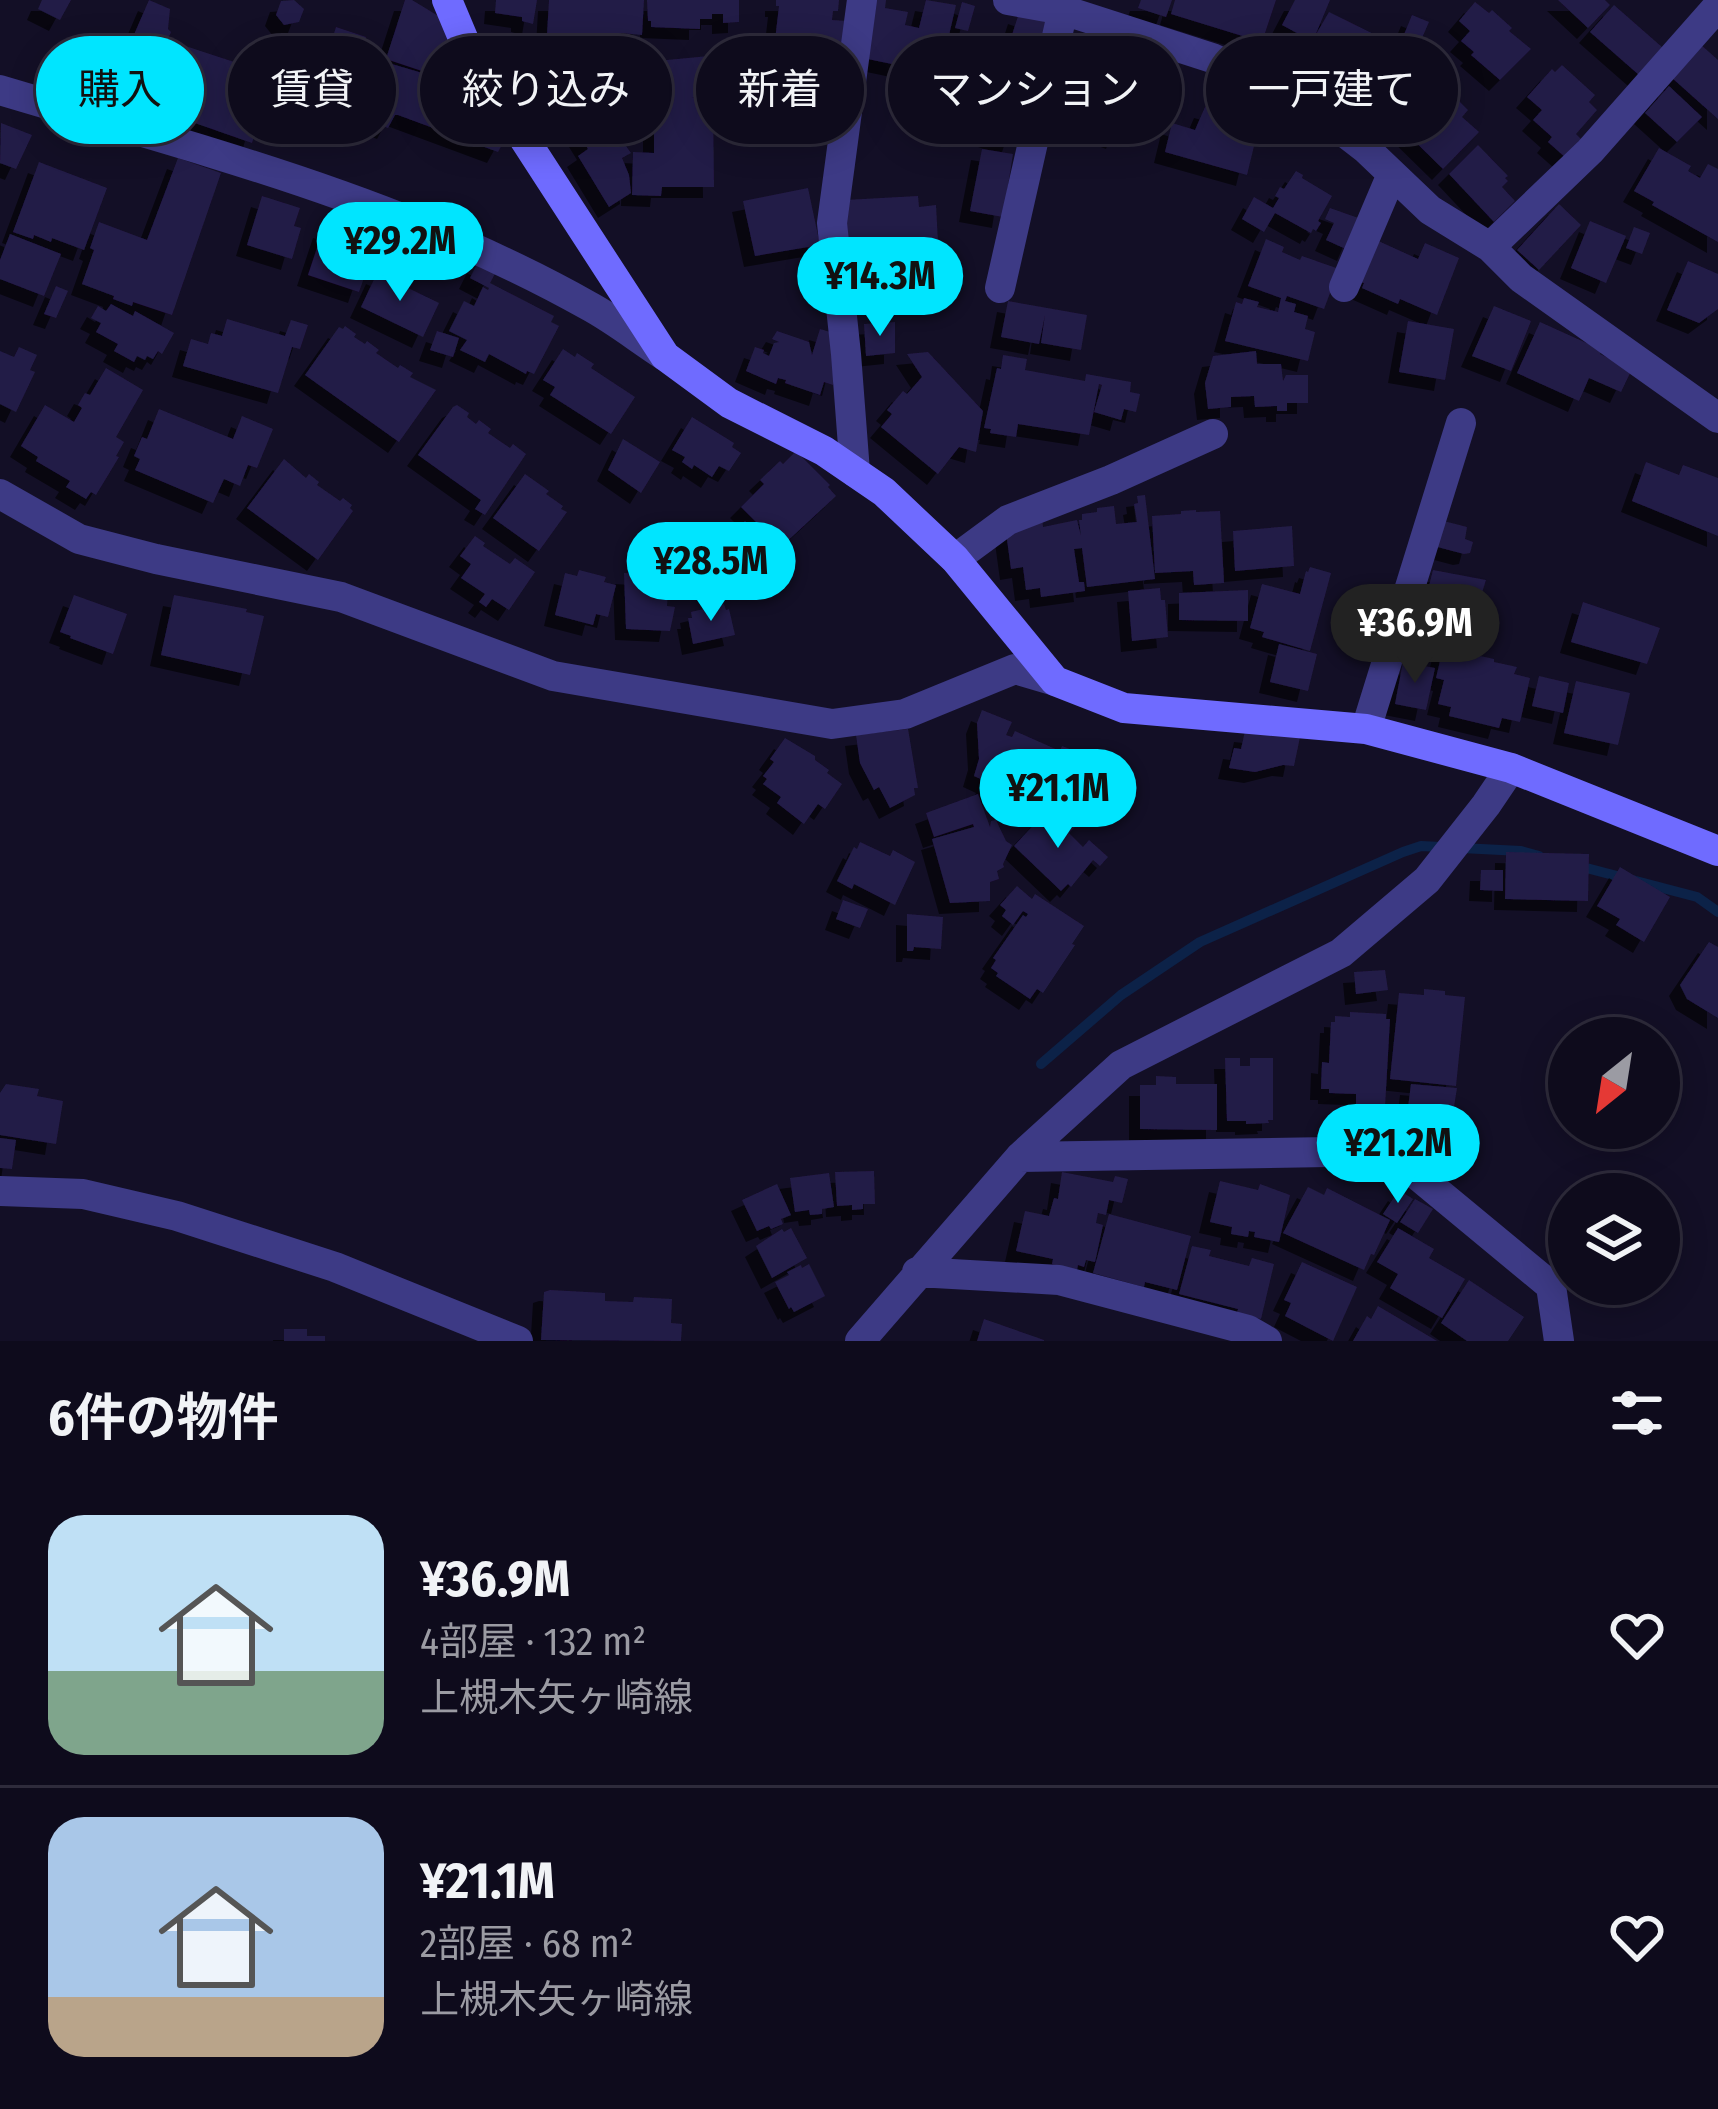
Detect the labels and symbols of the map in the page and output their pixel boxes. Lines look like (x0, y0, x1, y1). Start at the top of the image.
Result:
pin: ¥29.2M (302, 202, 498, 304)
pin: ¥14.3M (782, 237, 978, 339)
pin: ¥28.5M (613, 522, 809, 624)
pin: ¥36.9M (1317, 584, 1513, 686)
pin: ¥21.1M (960, 749, 1156, 851)
north arrow (1548, 1017, 1680, 1149)
pin: ¥21.2M (1300, 1104, 1496, 1206)

